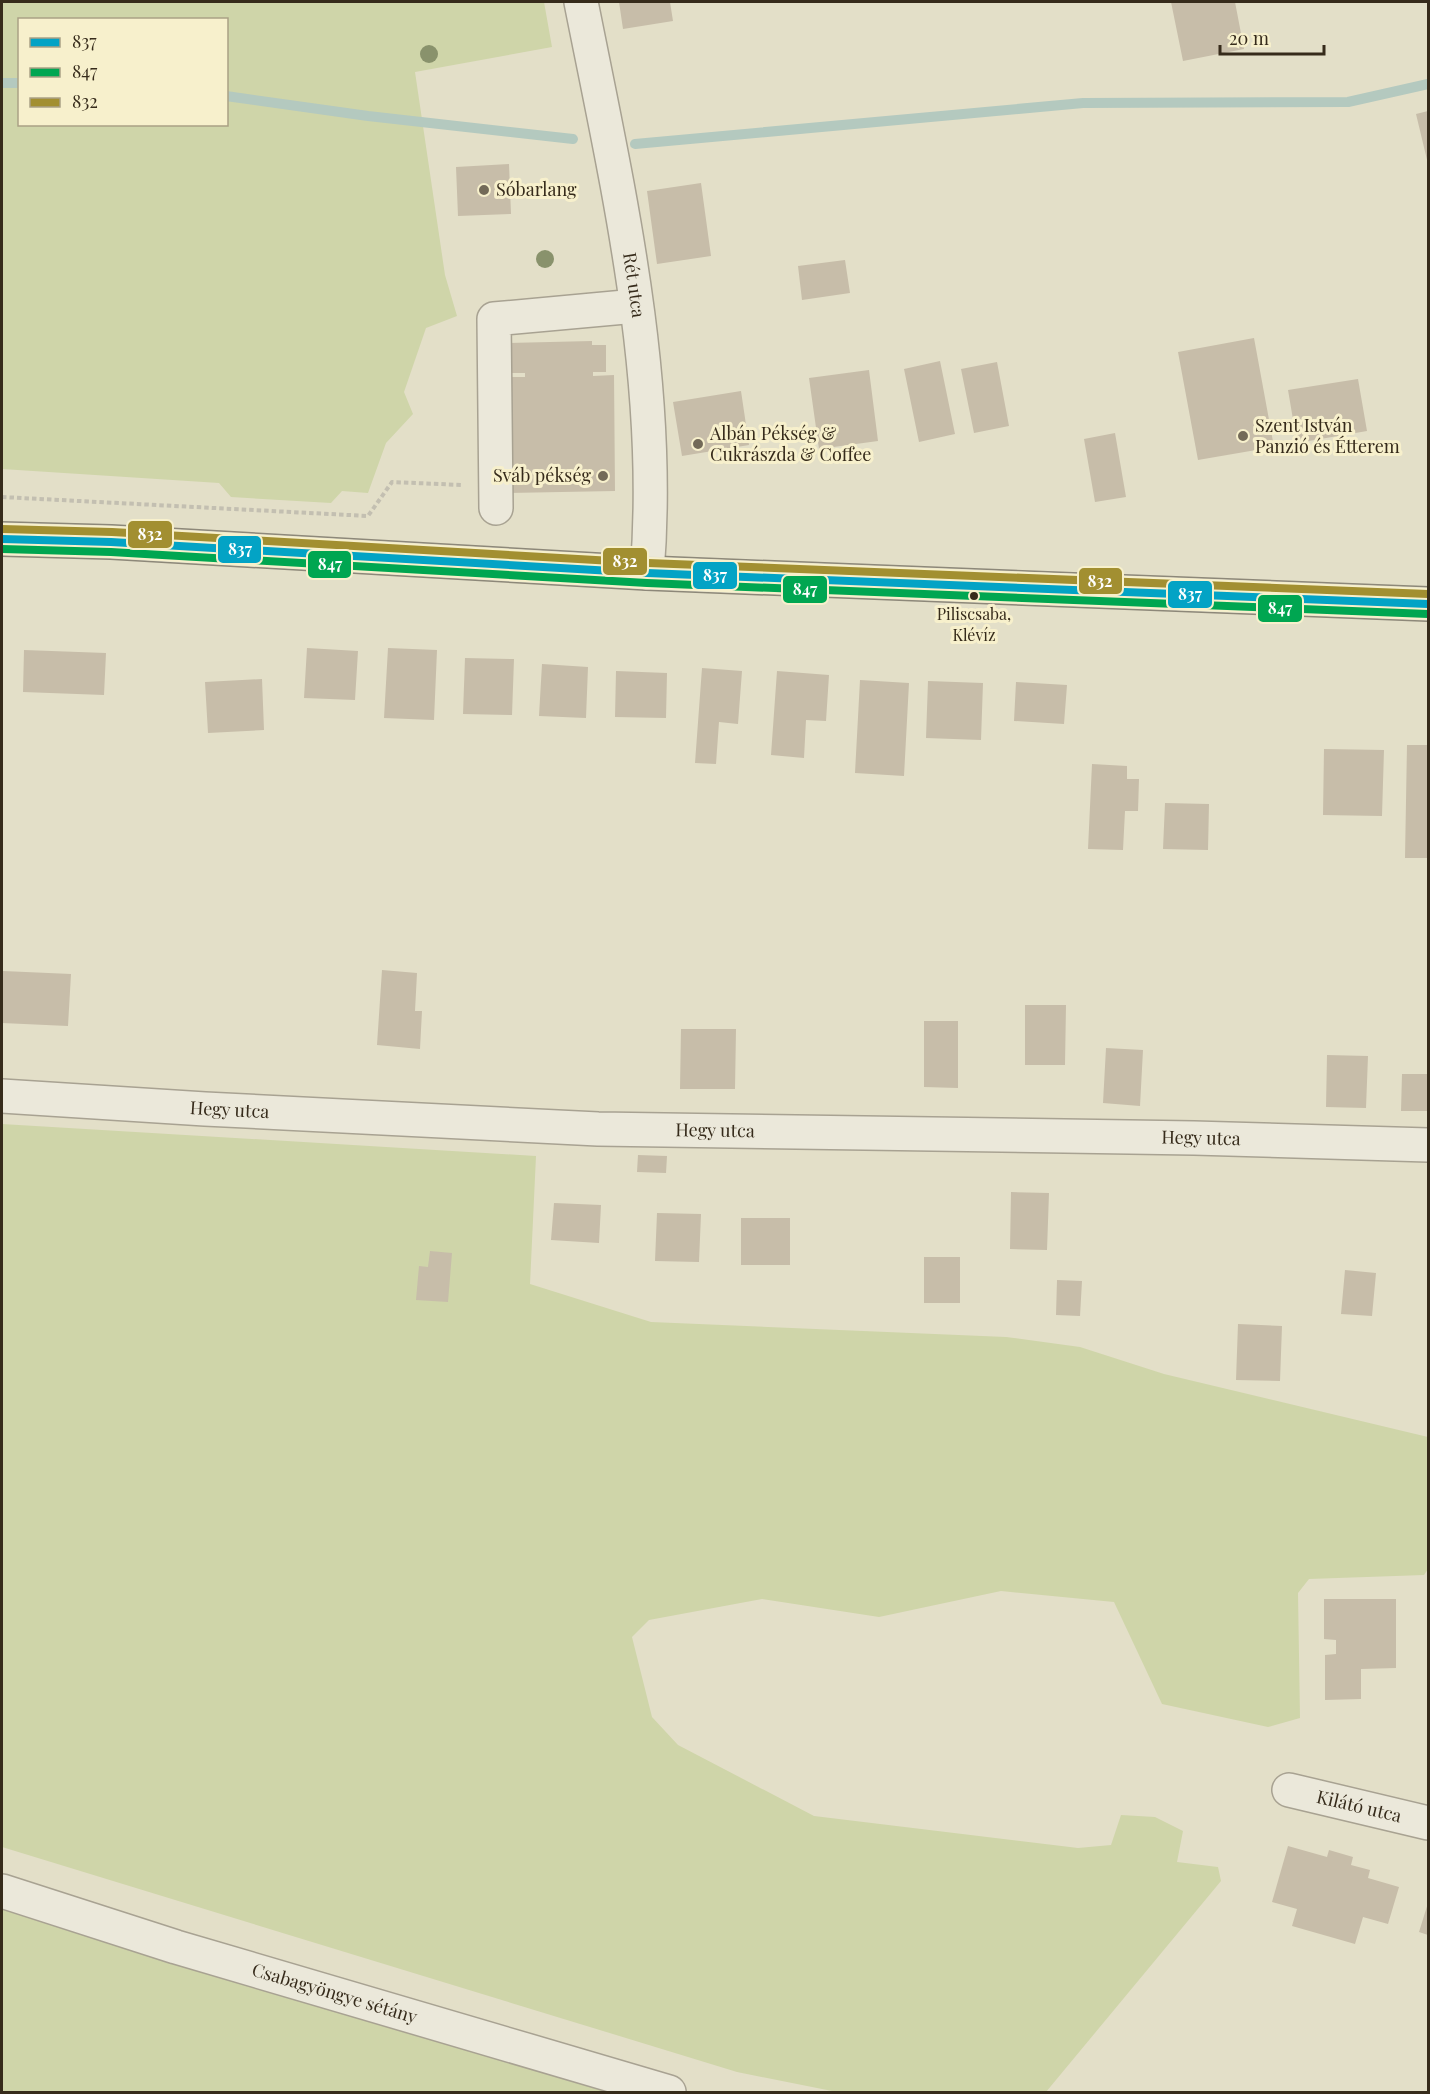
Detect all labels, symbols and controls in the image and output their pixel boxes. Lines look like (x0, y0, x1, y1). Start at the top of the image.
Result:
legend (18, 18, 228, 126)
scale bar (1220, 18, 1324, 56)
text: 20 m (1229, 26, 1269, 50)
text: 837 (72, 29, 97, 53)
text: 847 (72, 59, 98, 83)
text: 832 (72, 89, 98, 113)
place label: Sóbarlang (496, 177, 577, 201)
marker: Sóbarlang (477, 183, 491, 197)
street label: Rét utca (618, 250, 651, 319)
place label: Szent István Panzió és Étterem (1255, 413, 1400, 458)
place label: Albán Pékség & Cukrászda & Coffee (709, 421, 871, 466)
marker: Szent István Panzió és Étterem (1236, 429, 1250, 443)
marker: Albán Pékség & Cukrászda & Coffee (691, 437, 705, 451)
place label: Sváb pékség (493, 463, 591, 487)
marker: Sváb pékség (596, 469, 610, 483)
line badge: 832 (127, 520, 173, 549)
text: 832 (138, 523, 162, 544)
line badge: 837 (217, 535, 262, 564)
text: 837 (228, 538, 253, 559)
line badge: 832 (602, 547, 648, 576)
line badge: 847 (307, 550, 352, 579)
text: 832 (613, 550, 637, 571)
text: 847 (318, 553, 343, 574)
line badge: 837 (692, 561, 738, 590)
text: 837 (703, 564, 728, 585)
line badge: 832 (1078, 567, 1123, 595)
text: 832 (1088, 570, 1112, 591)
line badge: 847 (782, 575, 828, 604)
text: 847 (793, 578, 818, 599)
line badge: 837 (1167, 580, 1213, 609)
text: 837 (1178, 583, 1203, 604)
marker: Piliscsaba, Klévíz (968, 590, 980, 602)
line badge: 847 (1257, 594, 1303, 623)
text: 847 (1268, 597, 1293, 618)
place label: Piliscsaba, Klévíz (937, 603, 1011, 645)
street label: Hegy utca (189, 1095, 270, 1123)
street label: Hegy utca (675, 1117, 755, 1142)
street label: Hegy utca (1161, 1125, 1241, 1150)
street label: Kilátó utca (1314, 1784, 1404, 1827)
street label: Csabagyöngye sétány (249, 1957, 420, 2028)

